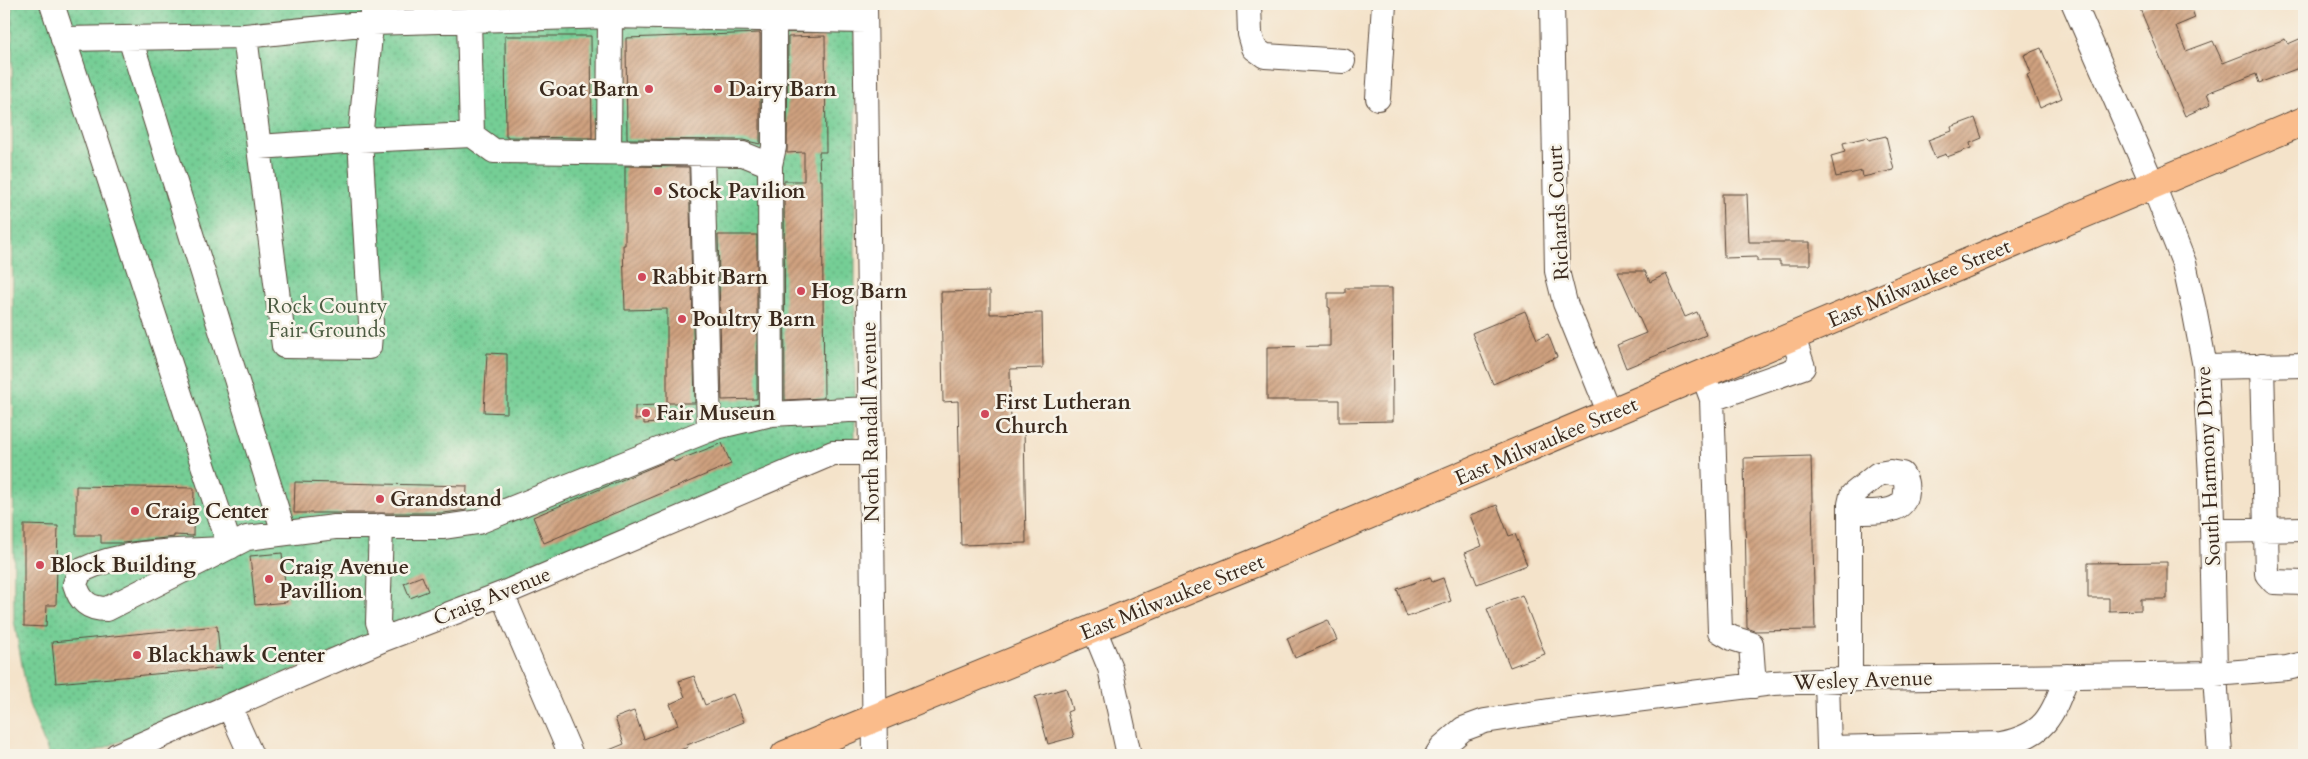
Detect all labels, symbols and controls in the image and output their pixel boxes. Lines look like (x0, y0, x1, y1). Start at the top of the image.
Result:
place label: Goat Barn (539, 75, 640, 104)
place label: Dairy Barn (728, 75, 837, 104)
marker: Goat Barn (643, 83, 655, 95)
marker: Dairy Barn (712, 83, 724, 95)
street label: Richards Court (1540, 144, 1577, 281)
place label: Stock Pavilion (668, 177, 806, 206)
marker: Stock Pavilion (652, 185, 664, 197)
street label: East Milwaukee Street (1823, 232, 2016, 335)
place label: Rabbit Barn (652, 263, 769, 292)
marker: Rabbit Barn (636, 271, 648, 283)
place label: Hog Barn (811, 277, 908, 306)
marker: Hog Barn (795, 285, 807, 297)
park label: Rock County Fair Grounds (267, 292, 387, 345)
place label: Poultry Barn (692, 305, 816, 334)
marker: Poultry Barn (676, 313, 688, 325)
street label: North Randall Avenue (854, 321, 887, 523)
street label: South Harmony Drive (2189, 365, 2228, 567)
place label: First Lutheran Church (995, 388, 1131, 441)
street label: East Milwaukee Street (1450, 390, 1643, 493)
place label: Fair Museun (656, 399, 776, 428)
marker: Fair Museun (640, 407, 652, 419)
marker: First Lutheran Church (979, 408, 991, 420)
place label: Grandstand (390, 485, 502, 514)
marker: Grandstand (374, 493, 386, 505)
place label: Craig Center (145, 497, 269, 526)
marker: Craig Center (129, 505, 141, 517)
street label: East Milwaukee Street (1076, 547, 1269, 648)
place label: Block Building (50, 551, 196, 580)
place label: Craig Avenue Pavillion (279, 553, 409, 606)
marker: Block Building (34, 559, 46, 571)
street label: Craig Avenue (429, 560, 555, 633)
marker: Craig Avenue Pavillion (263, 573, 275, 585)
place label: Blackhawk Center (147, 641, 325, 670)
marker: Blackhawk Center (131, 649, 143, 661)
street label: Wesley Avenue (1792, 664, 1933, 697)

